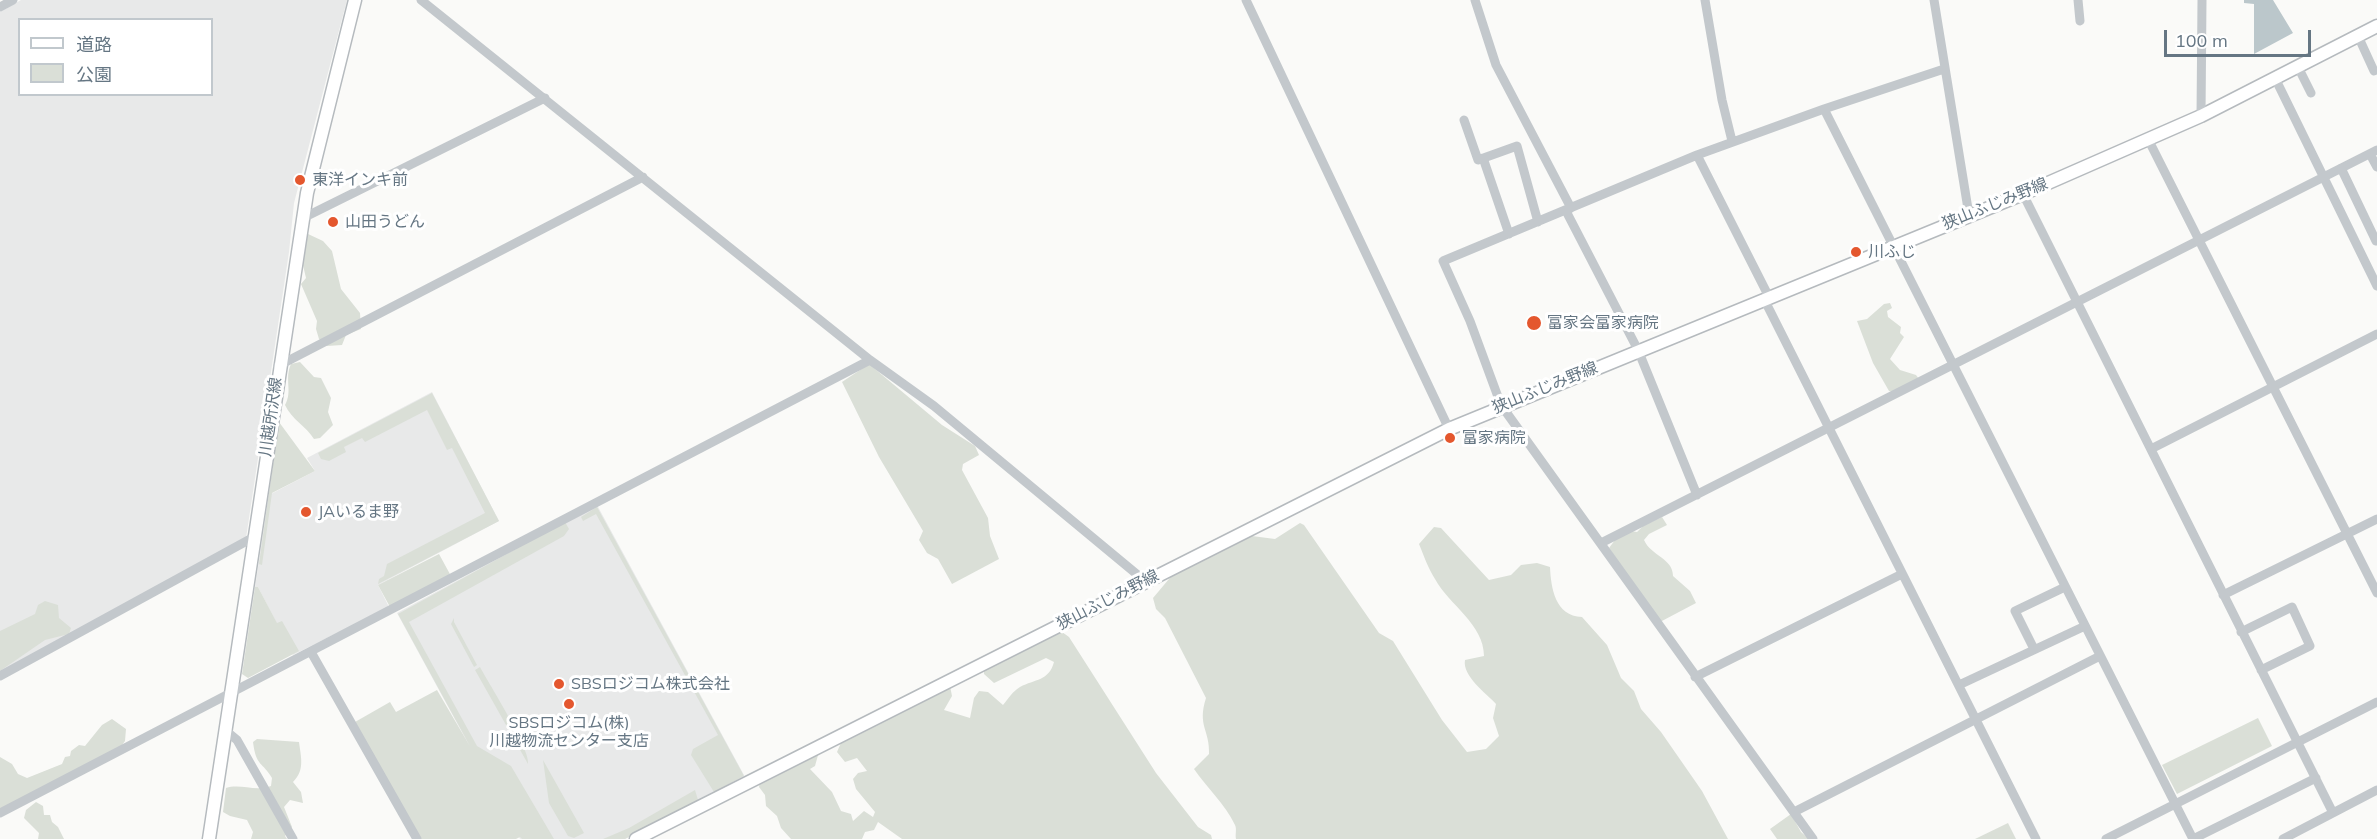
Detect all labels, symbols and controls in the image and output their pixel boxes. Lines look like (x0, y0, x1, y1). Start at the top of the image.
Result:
legend (18, 18, 213, 96)
scale bar (2167, 18, 2314, 56)
text: 100 m (2175, 29, 2228, 52)
text: 道路 (76, 33, 112, 56)
text: 公園 (76, 63, 112, 86)
place label: 東洋インキ前 (312, 170, 408, 190)
marker: 東洋インキ前 (293, 173, 307, 187)
street label: 狭山ふじみ野線 (1939, 174, 2051, 234)
place label: 山田うどん (345, 212, 425, 232)
marker: 山田うどん (326, 215, 340, 229)
place label: 川ふじ (1868, 242, 1916, 262)
marker: 川ふじ (1849, 245, 1863, 259)
place label: 富家会富家病院 (1547, 313, 1659, 333)
marker: 富家会富家病院 (1525, 314, 1543, 332)
street label: 狭山ふじみ野線 (1489, 358, 1601, 418)
street label: 川越所沢線 (256, 376, 286, 458)
place label: 富家病院 (1462, 428, 1526, 448)
marker: 富家病院 (1443, 431, 1457, 445)
place label: JAいるま野 (318, 502, 399, 522)
marker: JAいるま野 (299, 505, 313, 519)
street label: 狭山ふじみ野線 (1054, 566, 1162, 634)
place label: SBSロジコム株式会社 (571, 674, 730, 694)
marker: SBSロジコム株式会社 (552, 677, 566, 691)
marker: SBSロジコム(株) 川越物流センター支店 (562, 697, 576, 711)
place label: SBSロジコム(株) 川越物流センター支店 (489, 713, 649, 751)

